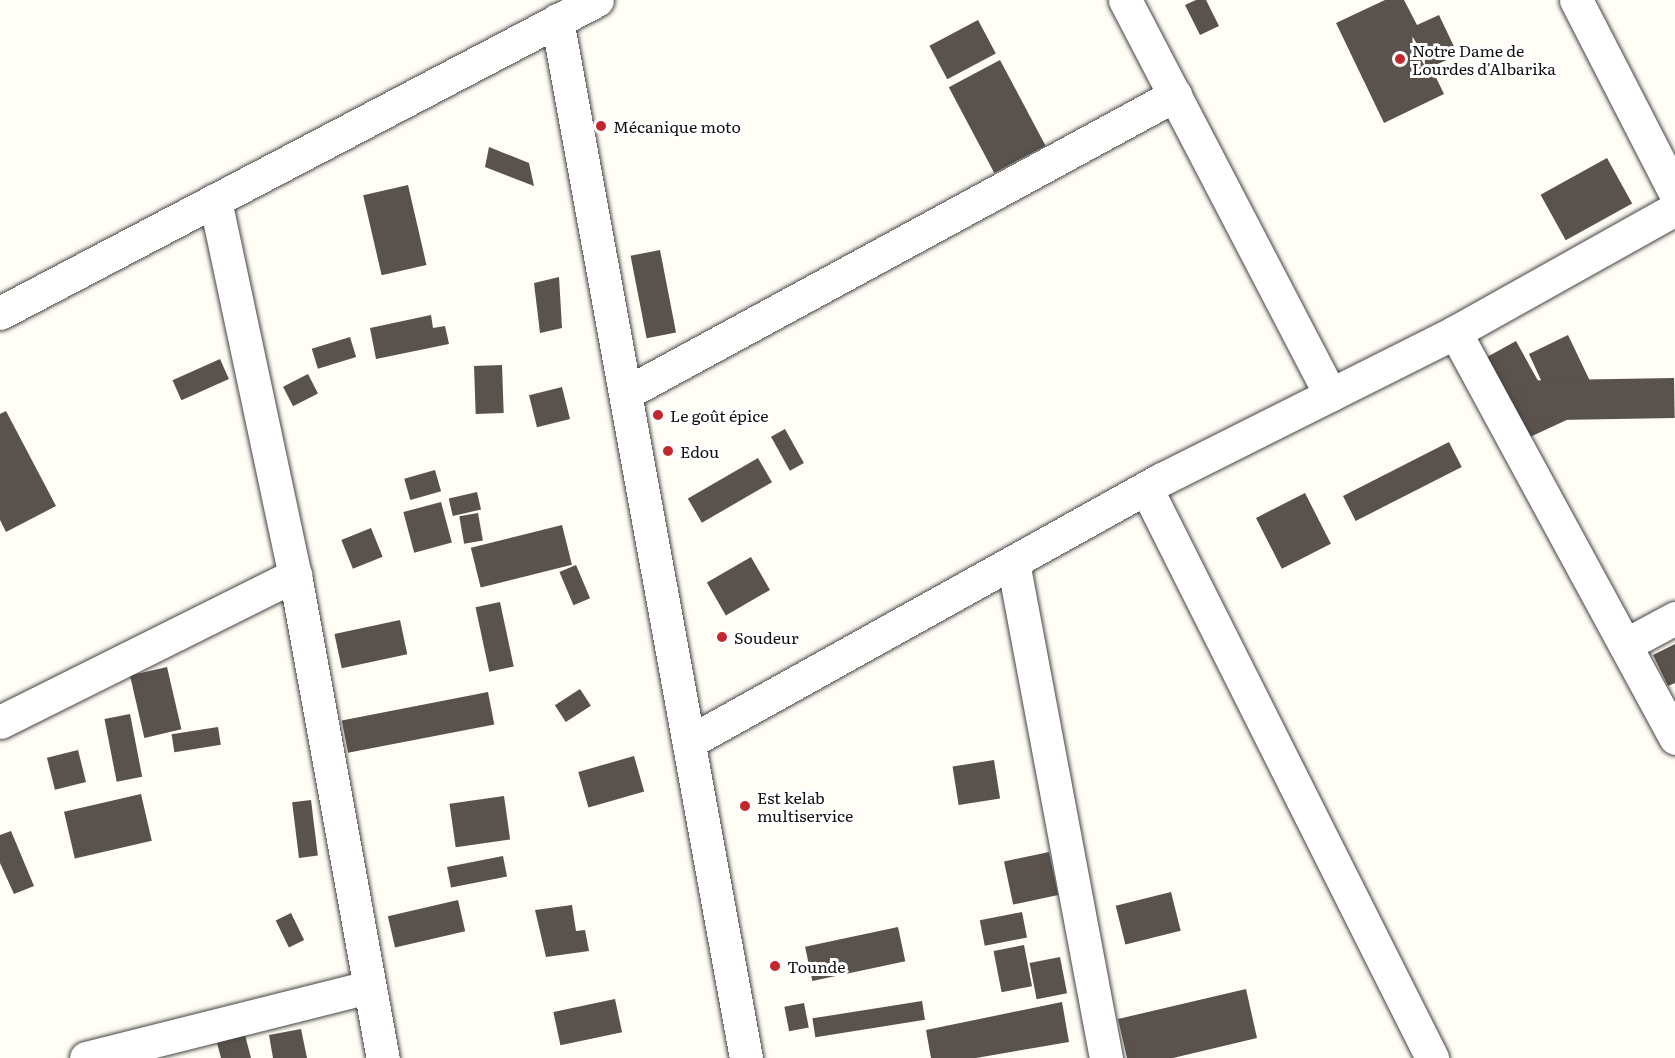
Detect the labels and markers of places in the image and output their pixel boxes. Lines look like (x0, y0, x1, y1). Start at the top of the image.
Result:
place label: Notre Dame de Lourdes d'Albarika (1412, 40, 1556, 78)
marker: Notre Dame de Lourdes d'Albarika (1393, 52, 1407, 66)
place label: Mécanique moto (613, 116, 741, 136)
marker: Mécanique moto (594, 119, 608, 133)
place label: Le goût épice (670, 405, 768, 425)
marker: Le goût épice (651, 408, 665, 422)
place label: Edou (680, 441, 719, 461)
marker: Edou (661, 444, 675, 458)
place label: Soudeur (734, 627, 799, 647)
marker: Soudeur (715, 630, 729, 644)
place label: Est kelab multiservice (757, 787, 853, 825)
marker: Est kelab multiservice (738, 799, 752, 813)
place label: Tounde (787, 956, 846, 976)
marker: Tounde (768, 959, 782, 973)

